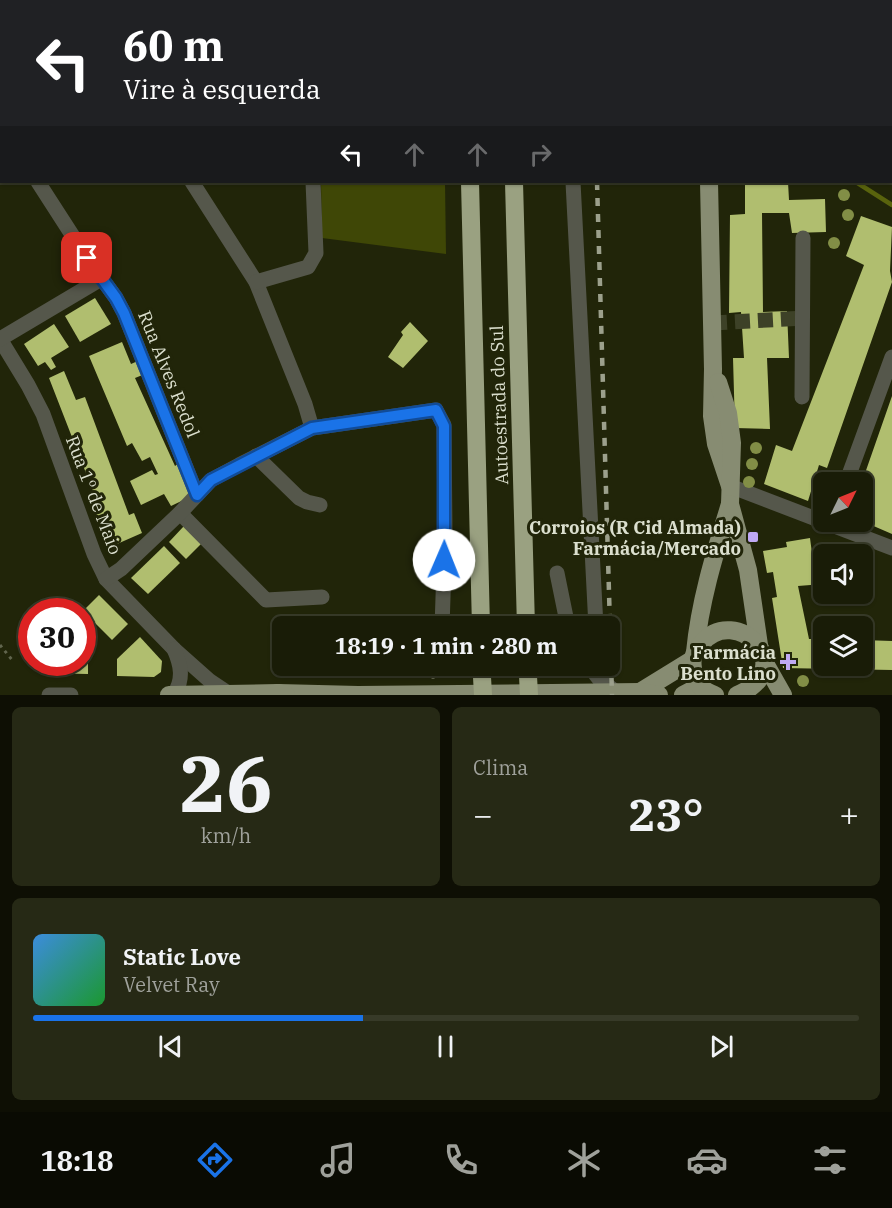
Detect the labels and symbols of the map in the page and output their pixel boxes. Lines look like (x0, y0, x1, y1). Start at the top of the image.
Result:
pin (61, 232, 112, 283)
street label: Rua Alves Redol (133, 307, 205, 441)
street label: Autoestrada do Sul (485, 325, 513, 485)
street label: Rua 1º de Maio (61, 432, 127, 558)
north arrow (813, 472, 873, 532)
place label: Corroios (R Cid Almada) Farmácia/Mercado (529, 516, 741, 560)
position arrow (412, 528, 476, 592)
marker: Corroios (R Cid Almada) Farmácia/Mercado (746, 530, 760, 544)
speed limit sign: 30 (18, 598, 96, 676)
place label: Farmácia Bento Lino (680, 641, 776, 685)
marker: Farmácia Bento Lino (781, 655, 795, 669)

